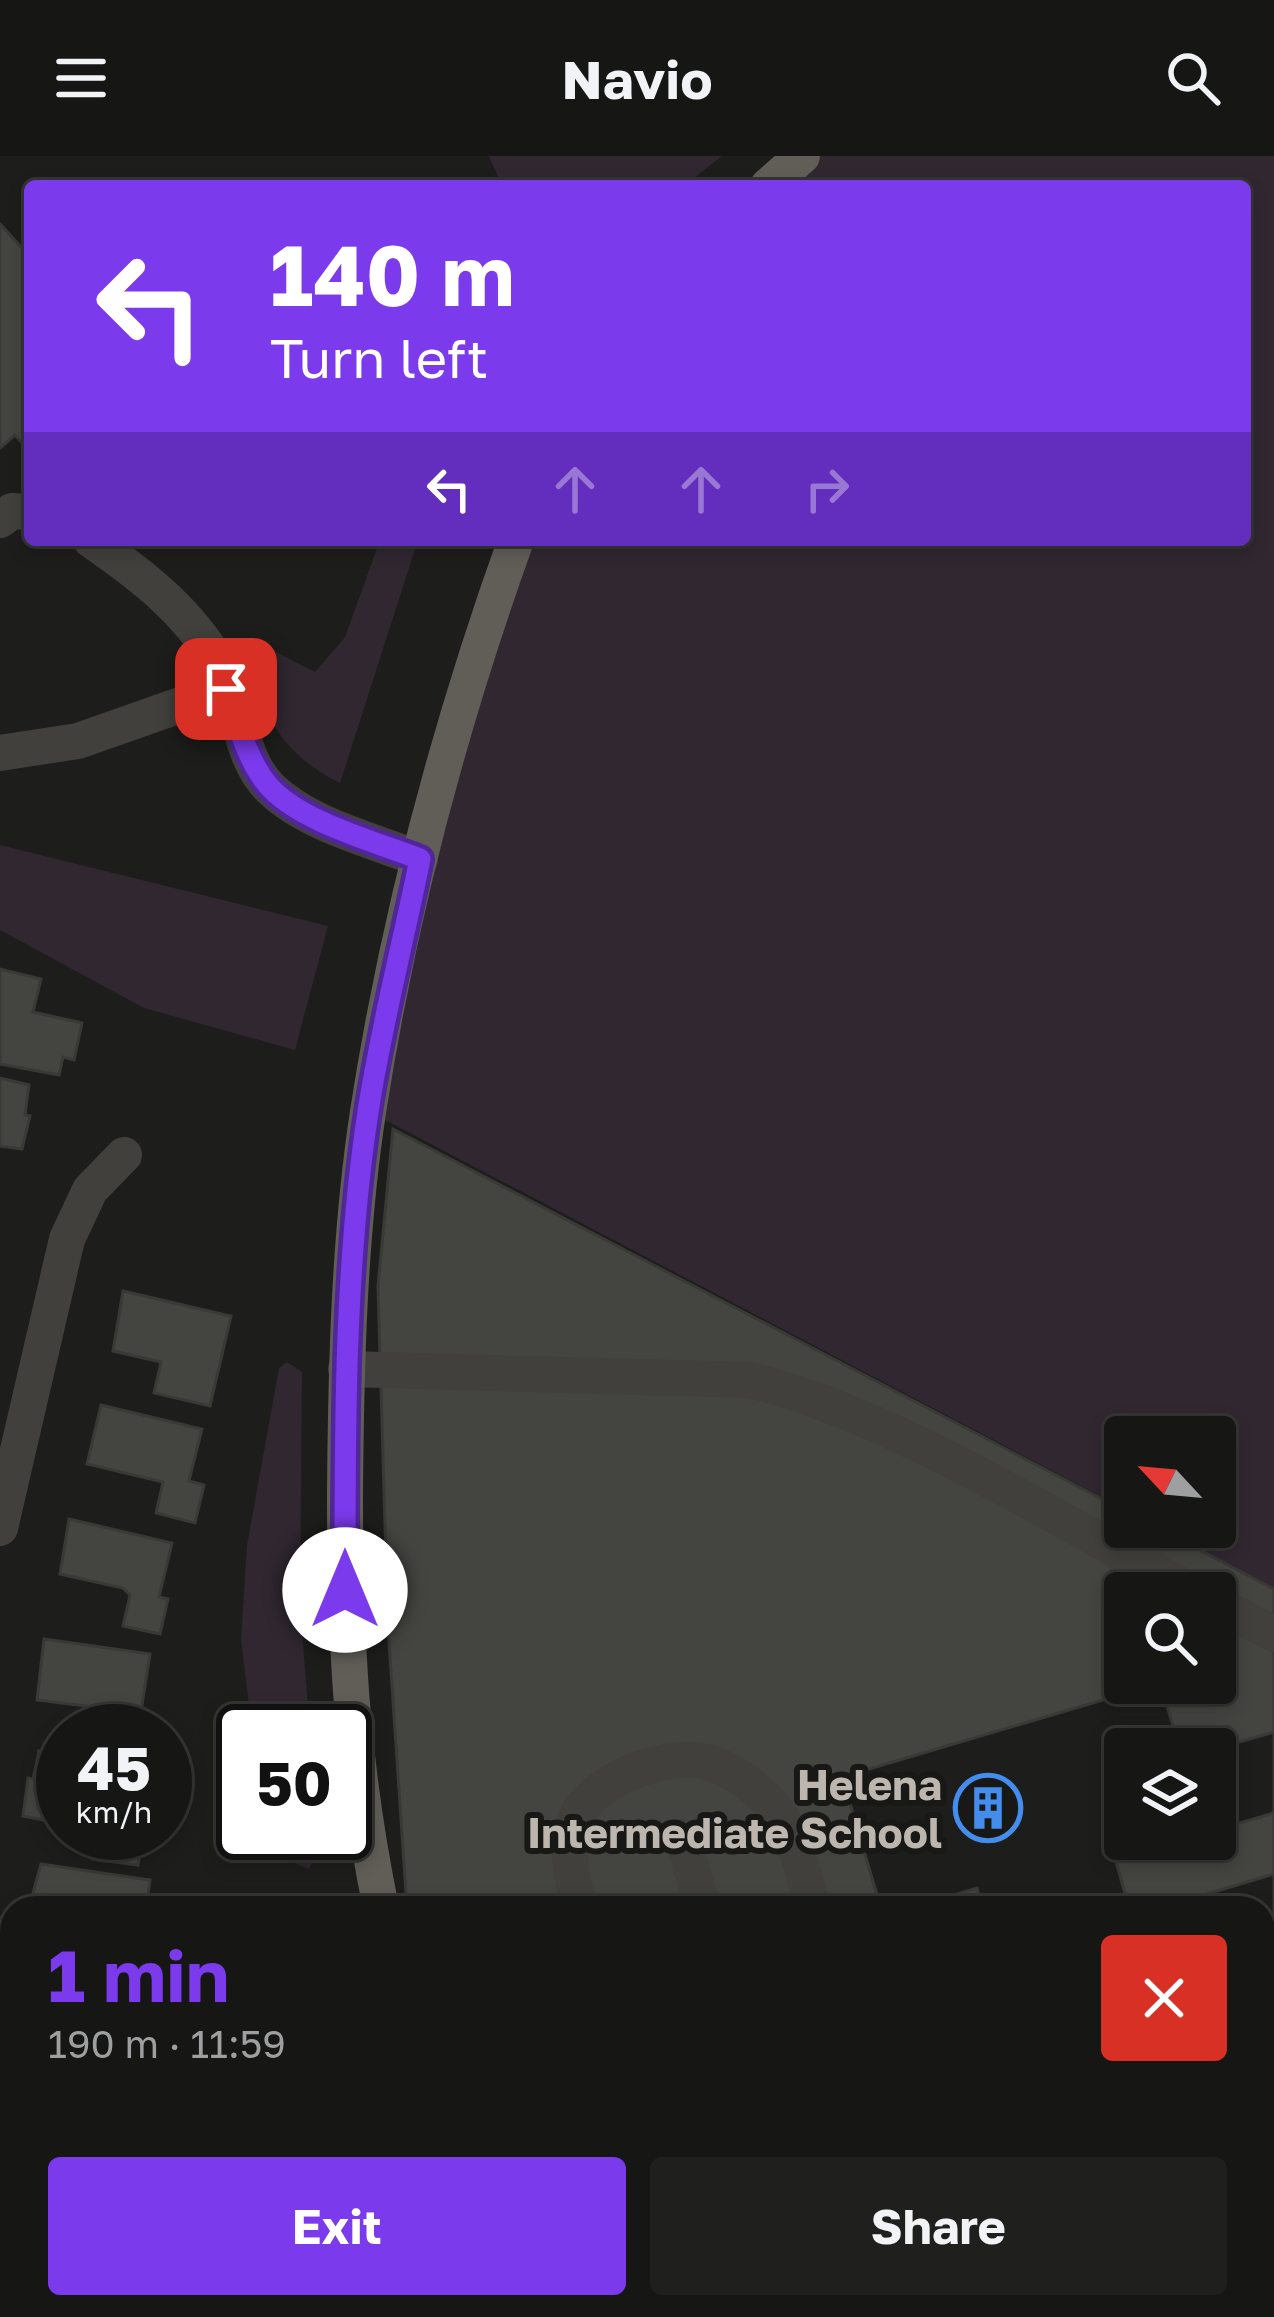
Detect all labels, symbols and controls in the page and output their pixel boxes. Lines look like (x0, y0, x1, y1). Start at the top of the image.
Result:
icon: menu (48, 45, 114, 111)
icon: search (1160, 45, 1226, 111)
text: Navio (561, 46, 713, 111)
text: 140 m (270, 224, 515, 324)
icon: left (72, 228, 228, 384)
text: Turn left (270, 325, 488, 390)
icon: left (416, 456, 482, 522)
icon: ahead (542, 456, 608, 522)
icon: ahead (668, 456, 734, 522)
icon: right (794, 456, 860, 522)
pin (175, 638, 277, 740)
icon: arrive (193, 656, 259, 722)
north arrow (1104, 1416, 1236, 1548)
map controls (1104, 1416, 1236, 1860)
position arrow (282, 1527, 408, 1653)
button: search (1104, 1572, 1236, 1704)
speed limit sign: 50 (216, 1704, 372, 1860)
button: layers (1104, 1728, 1236, 1860)
text: 45 (77, 1731, 151, 1803)
place label: Helena Intermediate School (527, 1759, 942, 1857)
building icon: Helena Intermediate School (953, 1773, 1023, 1843)
text: km/h (76, 1794, 152, 1830)
text: 1 min (48, 1931, 229, 2018)
button: close (1101, 1935, 1227, 2061)
text: 190 m · 11:59 (48, 2020, 286, 2067)
button: Exit (48, 2157, 626, 2295)
button: Share (650, 2157, 1227, 2295)

